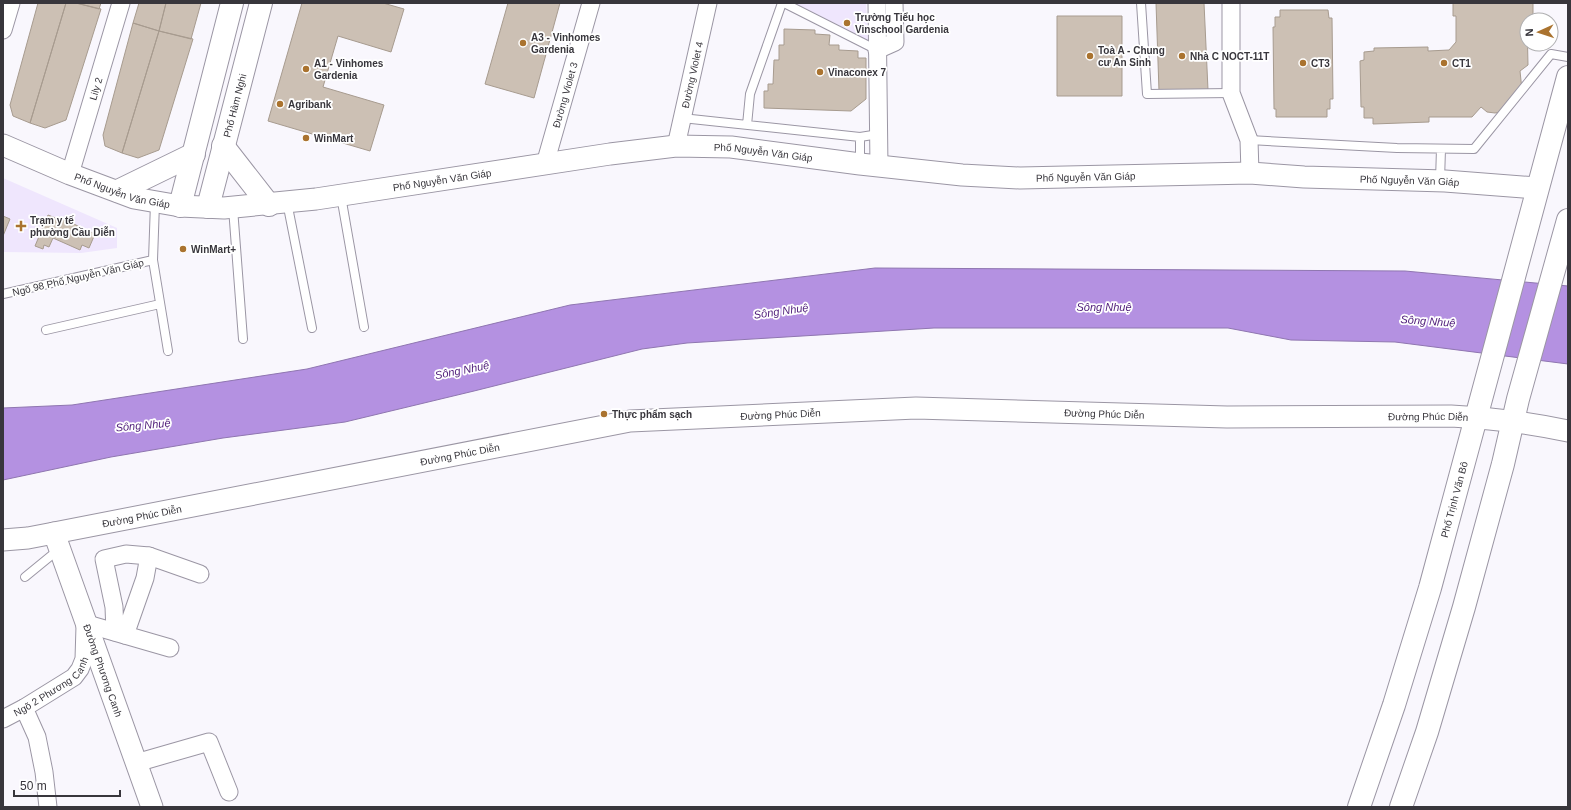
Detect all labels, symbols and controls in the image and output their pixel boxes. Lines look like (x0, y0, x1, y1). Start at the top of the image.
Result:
place label: Trường Tiểu học Vinschool Gardenia (855, 12, 949, 35)
north arrow (1519, 12, 1559, 52)
marker: Trường Tiểu học Vinschool Gardenia (842, 18, 852, 28)
text: N (1523, 28, 1535, 37)
place label: A3 - Vinhomes Gardenia (531, 32, 601, 55)
marker: A3 - Vinhomes Gardenia (518, 38, 528, 48)
street label: Đường Violet 4 (680, 40, 705, 109)
place label: Toà A - Chung cư An Sinh (1098, 45, 1165, 68)
marker: Toà A - Chung cư An Sinh (1085, 51, 1095, 61)
marker: Nhà C NOCT-11T (1177, 51, 1187, 61)
place label: Nhà C NOCT-11T (1190, 51, 1269, 62)
place label: A1 - Vinhomes Gardenia (314, 58, 384, 81)
marker: CT3 (1298, 58, 1308, 68)
place label: CT3 (1311, 58, 1330, 69)
marker: CT1 (1439, 58, 1449, 68)
place label: CT1 (1452, 58, 1471, 69)
street label: Đường Violet 3 (551, 60, 580, 129)
marker: A1 - Vinhomes Gardenia (301, 64, 311, 74)
marker: Vinaconex 7 (815, 67, 825, 77)
place label: Vinaconex 7 (828, 67, 887, 78)
street label: Phố Hàm Nghi (221, 73, 248, 138)
street label: Lily 2 (87, 76, 105, 102)
marker: Agribank (275, 99, 285, 109)
place label: Agribank (288, 99, 332, 110)
marker: WinMart (301, 133, 311, 143)
place label: WinMart (314, 133, 354, 144)
street label: Phố Nguyễn Văn Giáp (714, 142, 814, 164)
street label: Phố Nguyễn Văn Giáp (392, 167, 493, 193)
street label: Phố Nguyễn Văn Giáp (1036, 170, 1136, 184)
street label: Phố Nguyễn Văn Giáp (73, 171, 171, 210)
street label: Phố Nguyễn Văn Giáp (1360, 174, 1460, 188)
place label: Trạm y tế phường Cầu Diễn (30, 215, 115, 238)
marker: Trạm y tế phường Cầu Diễn (15, 220, 27, 232)
marker: WinMart+ (178, 244, 188, 254)
place label: WinMart+ (191, 244, 236, 255)
street label: Ngõ 98 Phố Nguyễn Văn Giáp (11, 256, 145, 298)
water label: Sông Nhuệ (753, 301, 809, 321)
water label: Sông Nhuệ (1076, 301, 1132, 313)
water label: Sông Nhuệ (1400, 313, 1456, 329)
water label: Sông Nhuệ (434, 359, 490, 381)
street label: Đường Phúc Diễn (740, 407, 821, 422)
street label: Đường Phúc Diễn (1064, 407, 1145, 421)
marker: Thực phẩm sạch (599, 409, 609, 419)
place label: Thực phẩm sạch (612, 409, 692, 421)
street label: Đường Phúc Diễn (1388, 410, 1469, 423)
water label: Sông Nhuệ (115, 417, 171, 433)
street label: Đường Phúc Diễn (419, 441, 501, 468)
street label: Phố Trịnh Văn Bô (1439, 460, 1470, 539)
street label: Đường Phúc Diễn (101, 503, 182, 530)
street label: Đường Phương Canh (81, 623, 124, 719)
street label: Ngõ 2 Phương Canh (12, 655, 90, 718)
scale bar (14, 772, 120, 798)
text: 50 m (20, 779, 47, 793)

